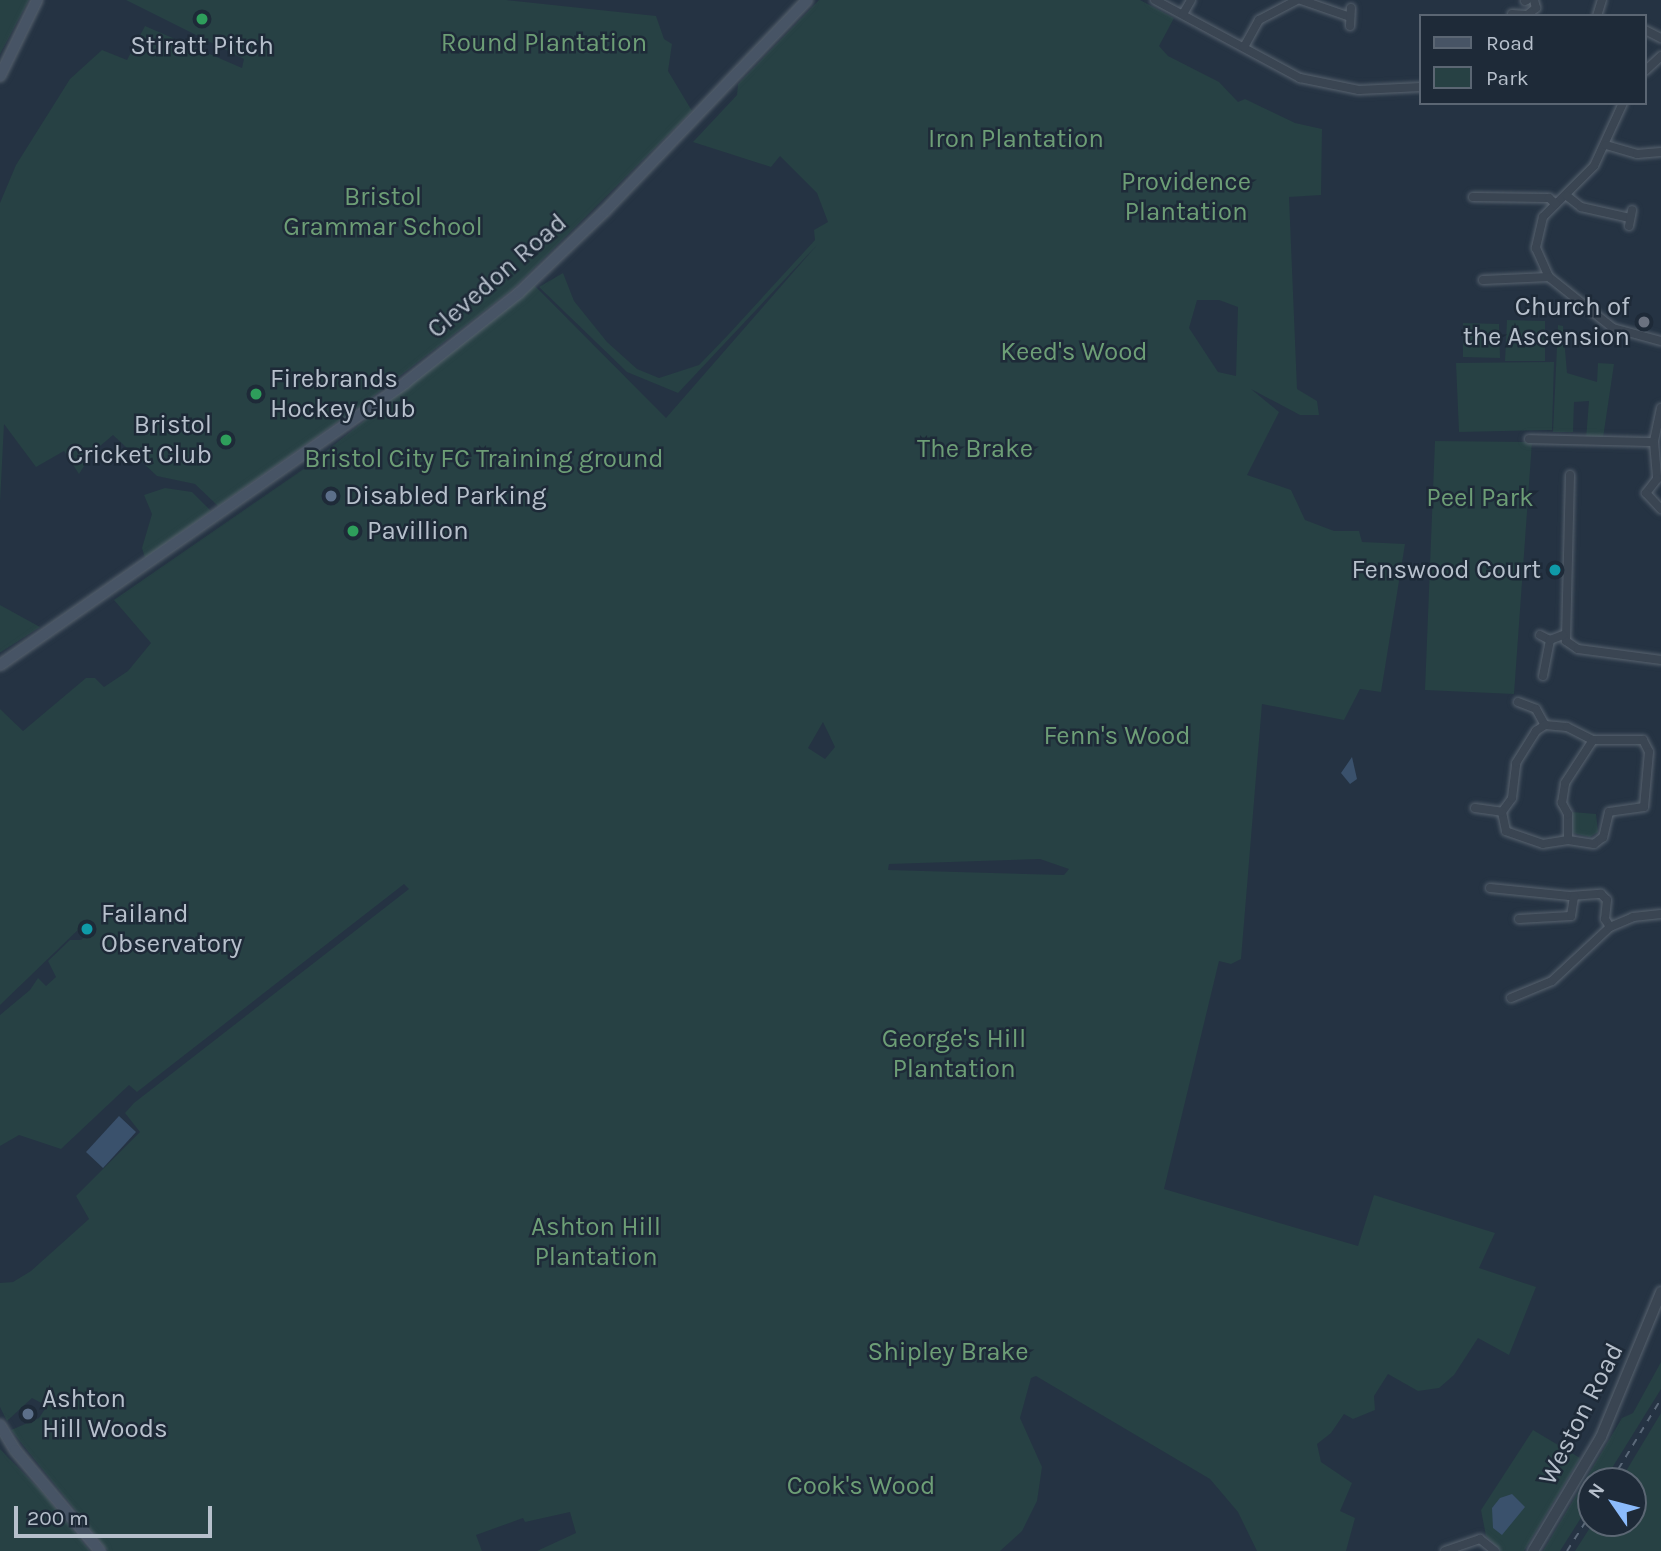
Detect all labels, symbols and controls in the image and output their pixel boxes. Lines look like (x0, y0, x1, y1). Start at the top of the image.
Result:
marker: Stiratt Pitch (194, 11, 210, 27)
legend (1420, 14, 1647, 105)
park label: Round Plantation (441, 27, 647, 59)
place label: Stiratt Pitch (130, 30, 274, 62)
text: Road (1486, 31, 1534, 55)
text: Park (1486, 66, 1529, 90)
park label: Iron Plantation (928, 123, 1104, 155)
park label: Providence Plantation (1121, 166, 1251, 228)
park label: Bristol Grammar School (283, 181, 483, 242)
street label: Clevedon Road (421, 207, 573, 345)
place label: Church of the Ascension (1463, 291, 1630, 352)
marker: Church of the Ascension (1636, 314, 1652, 330)
park label: Keed's Wood (1000, 336, 1148, 368)
place label: Firebrands Hockey Club (270, 363, 416, 424)
marker: Firebrands Hockey Club (248, 386, 264, 402)
place label: Bristol Cricket Club (67, 409, 212, 471)
marker: Bristol Cricket Club (218, 432, 234, 448)
park label: The Brake (917, 433, 1033, 465)
park label: Bristol City FC Training ground (304, 443, 664, 475)
place label: Disabled Parking (345, 480, 546, 512)
park label: Peel Park (1426, 482, 1534, 514)
marker: Disabled Parking (323, 488, 339, 504)
place label: Pavillion (367, 515, 469, 547)
marker: Pavillion (345, 523, 361, 539)
place label: Fenswood Court (1351, 554, 1541, 586)
marker: Fenswood Court (1547, 562, 1563, 578)
park label: Fenn's Wood (1043, 720, 1191, 752)
place label: Failand Observatory (101, 898, 242, 960)
marker: Failand Observatory (79, 921, 95, 937)
park label: George's Hill Plantation (882, 1023, 1026, 1084)
park label: Ashton Hill Plantation (531, 1211, 661, 1272)
park label: Shipley Brake (867, 1336, 1029, 1368)
street label: Weston Road (1532, 1338, 1630, 1490)
place label: Ashton Hill Woods (42, 1383, 168, 1444)
marker: Ashton Hill Woods (20, 1406, 36, 1422)
north arrow (1577, 1467, 1647, 1537)
park label: Cook's Wood (787, 1470, 935, 1502)
text: N (1584, 1479, 1609, 1503)
scale bar (18, 1492, 215, 1536)
text: 200 m (27, 1506, 89, 1530)

